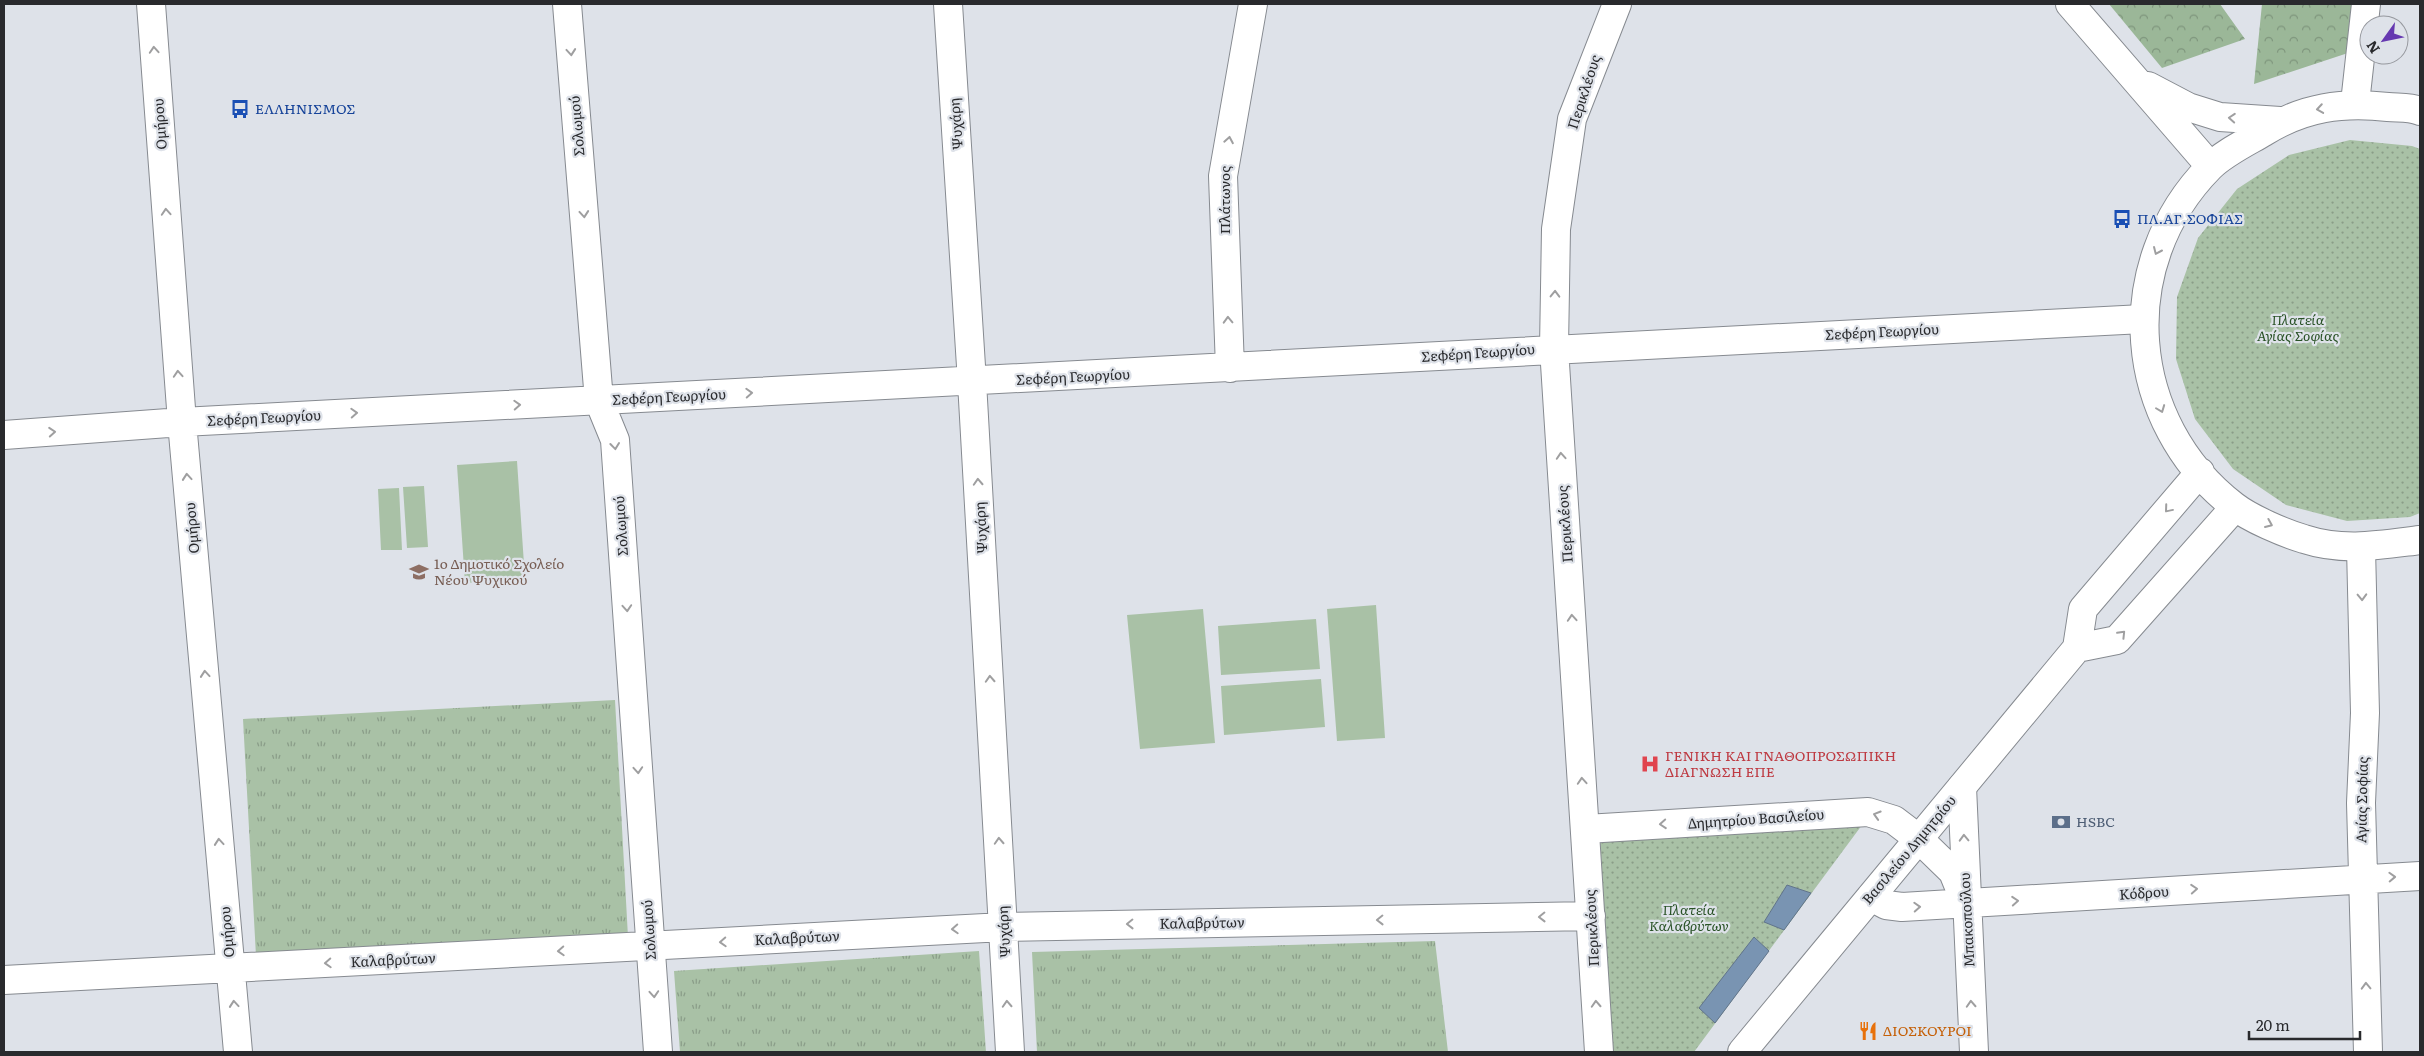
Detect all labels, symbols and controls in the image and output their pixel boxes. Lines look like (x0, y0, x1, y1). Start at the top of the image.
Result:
north arrow (2359, 15, 2409, 65)
text: N (2361, 37, 2384, 58)
one-way arrow (149, 45, 160, 53)
one-way arrow (565, 49, 576, 57)
street label: Περικλέους (1562, 52, 1604, 131)
street label: Σολωμού (563, 95, 589, 157)
street label: Ψυχάρη (943, 97, 967, 151)
street label: Ομήρου (147, 98, 171, 150)
bus stop icon: ΕΛΛΗΝΙΣΜΟΣ (229, 98, 251, 120)
place label: ΕΛΛΗΝΙΣΜΟΣ (255, 98, 355, 118)
one-way arrow (2316, 104, 2324, 114)
one-way arrow (2227, 113, 2235, 124)
one-way arrow (1224, 136, 1234, 145)
street label: Πλάτωνος (1214, 166, 1234, 234)
one-way arrow (161, 207, 172, 215)
bus stop icon: ΠΛ.ΑΓ.ΣΟΦΙΑΣ (2111, 208, 2133, 230)
place label: ΠΛ.ΑΓ.ΣΟΦΙΑΣ (2137, 208, 2243, 228)
one-way arrow (578, 211, 589, 219)
one-way arrow (2153, 246, 2164, 255)
one-way arrow (1549, 290, 1560, 298)
park label: Πλατεία Αγίας Σοφίας (2257, 309, 2339, 345)
one-way arrow (1223, 315, 1233, 323)
street label: Σεφέρη Γεωργίου (1824, 318, 1939, 344)
street label: Σεφέρη Γεωργίου (1420, 338, 1535, 366)
street label: Σεφέρη Γεωργίου (1015, 363, 1130, 389)
one-way arrow (173, 369, 184, 377)
street label: Σεφέρη Γεωργίου (611, 383, 726, 409)
one-way arrow (745, 388, 753, 399)
one-way arrow (513, 400, 521, 410)
street label: Σεφέρη Γεωργίου (206, 404, 321, 430)
one-way arrow (2155, 404, 2166, 413)
one-way arrow (351, 408, 359, 419)
one-way arrow (49, 426, 57, 437)
one-way arrow (609, 443, 620, 451)
one-way arrow (1555, 452, 1566, 460)
one-way arrow (182, 473, 193, 481)
one-way arrow (973, 478, 984, 486)
street label: Περικλέους (1551, 485, 1577, 563)
street label: Σολωμού (608, 495, 632, 557)
street label: Ψυχάρη (969, 501, 991, 555)
street label: Ομήρου (179, 502, 203, 554)
one-way arrow (2166, 503, 2174, 512)
one-way arrow (2264, 518, 2273, 528)
place label: 1ο Δημοτικό Σχολείο Νέου Ψυχικού (434, 553, 564, 589)
school or university icon: 1ο Δημοτικό Σχολείο Νέου Ψυχικού (408, 561, 430, 583)
one-way arrow (2357, 593, 2368, 601)
one-way arrow (621, 605, 632, 613)
one-way arrow (1566, 614, 1577, 622)
one-way arrow (2116, 631, 2125, 640)
one-way arrow (200, 670, 211, 678)
one-way arrow (984, 675, 995, 683)
place label: ΓΕΝΙΚΗ ΚΑΙ ΓΝΑΘΟΠΡΟΣΩΠΙΚΗ ΔΙΑΓΝΩΣΗ ΕΠΕ (1665, 745, 1896, 781)
hospital icon: ΓΕΝΙΚΗ ΚΑΙ ΓΝΑΘΟΠΡΟΣΩΠΙΚΗ ΔΙΑΓΝΩΣΗ ΕΠΕ (1639, 753, 1661, 775)
street label: Αγίας Σοφίας (2350, 757, 2372, 843)
one-way arrow (632, 767, 643, 775)
one-way arrow (1577, 776, 1588, 784)
street label: Βασιλείου Δημητρίου (1857, 791, 1960, 908)
street label: Δημητρίου Βασιλείου (1687, 803, 1825, 833)
one-way arrow (1874, 810, 1882, 820)
bank icon: HSBC (2050, 811, 2072, 833)
place label: HSBC (2076, 811, 2115, 831)
one-way arrow (1659, 819, 1667, 830)
one-way arrow (1958, 834, 1969, 842)
one-way arrow (993, 837, 1004, 845)
one-way arrow (214, 838, 225, 846)
street label: Μπακοπούλου (1954, 872, 1978, 968)
one-way arrow (2388, 872, 2396, 883)
street label: Κόδρου (2118, 880, 2169, 904)
one-way arrow (2191, 884, 2199, 895)
street label: Περικλέους (1579, 889, 1603, 967)
one-way arrow (2011, 896, 2019, 907)
street label: Σολωμού (636, 899, 660, 961)
park label: Πλατεία Καλαβρύτων (1649, 899, 1729, 935)
one-way arrow (1914, 901, 1922, 912)
street label: Ψυχάρη (992, 905, 1014, 959)
street label: Ομήρου (214, 906, 238, 958)
street label: Καλαβρύτων (1159, 911, 1245, 933)
one-way arrow (1538, 912, 1546, 922)
one-way arrow (1376, 915, 1384, 925)
one-way arrow (1126, 919, 1134, 929)
one-way arrow (951, 924, 959, 935)
street label: Καλαβρύτων (754, 925, 840, 949)
one-way arrow (719, 936, 727, 947)
one-way arrow (556, 945, 564, 956)
street label: Καλαβρύτων (350, 947, 436, 971)
one-way arrow (324, 958, 332, 969)
one-way arrow (2360, 982, 2371, 990)
one-way arrow (648, 990, 659, 998)
one-way arrow (228, 999, 239, 1007)
one-way arrow (1002, 999, 1013, 1007)
one-way arrow (1591, 999, 1602, 1007)
one-way arrow (1966, 999, 1977, 1007)
scale bar (2249, 1008, 2360, 1040)
text: 20 m (2256, 1013, 2290, 1036)
restaurant icon: ΔΙΟΣΚΟΥΡΟΙ (1857, 1020, 1879, 1042)
place label: ΔΙΟΣΚΟΥΡΟΙ (1883, 1020, 1972, 1040)

